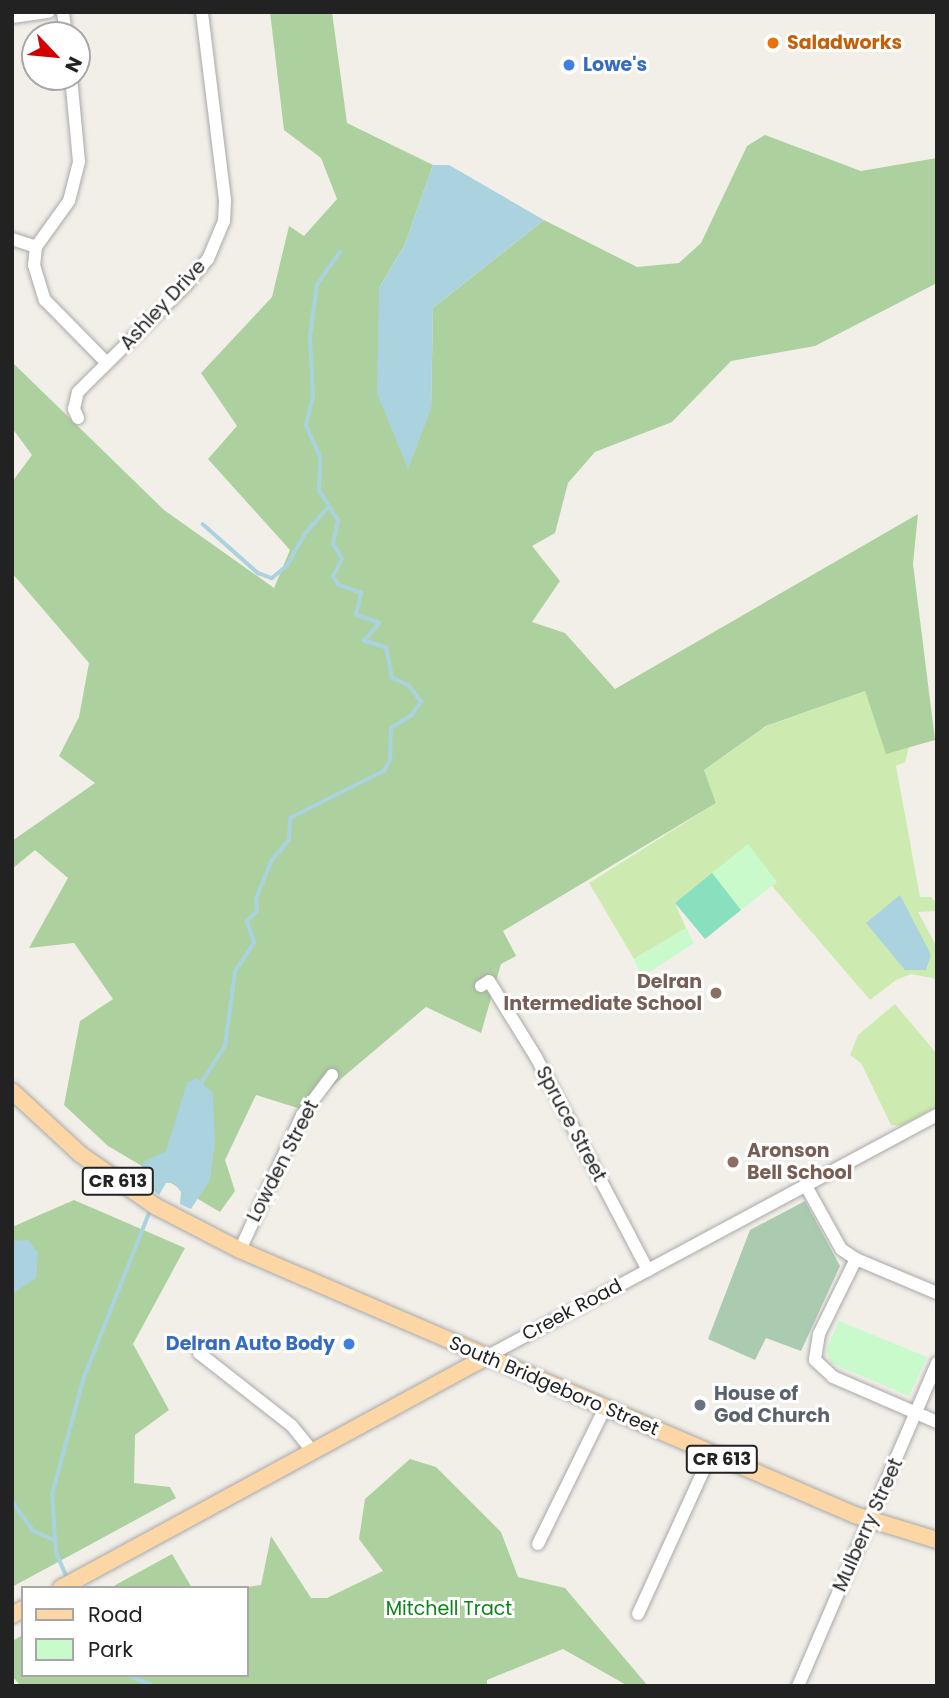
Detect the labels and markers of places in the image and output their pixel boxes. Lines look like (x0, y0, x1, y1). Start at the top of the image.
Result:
place label: Saladworks (787, 32, 902, 54)
marker: Saladworks (765, 35, 781, 51)
place label: Lowe's (583, 54, 647, 76)
marker: Lowe's (561, 57, 577, 73)
place label: Delran Intermediate School (504, 971, 702, 1015)
marker: Delran Intermediate School (708, 985, 724, 1001)
place label: Aronson Bell School (747, 1140, 852, 1184)
marker: Aronson Bell School (725, 1154, 741, 1170)
place label: Delran Auto Body (166, 1333, 335, 1355)
marker: Delran Auto Body (341, 1336, 357, 1352)
place label: House of God Church (714, 1383, 830, 1427)
marker: House of God Church (692, 1397, 708, 1413)

